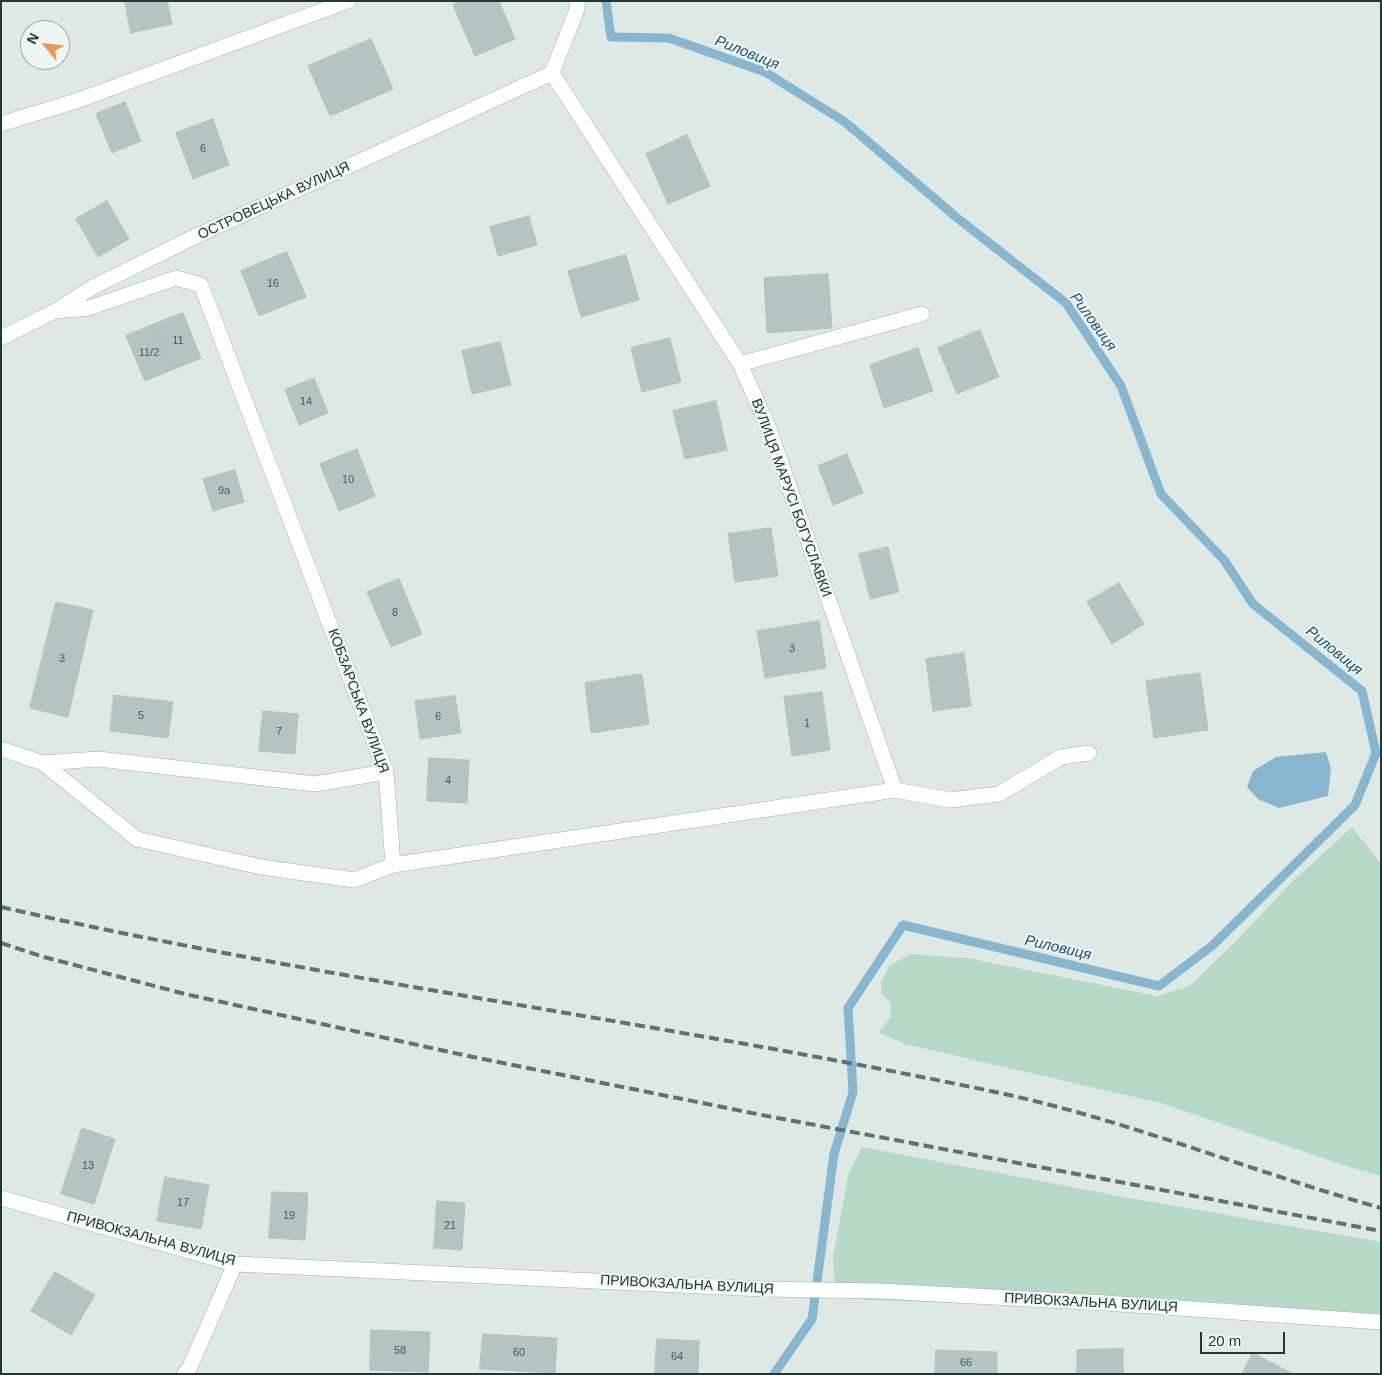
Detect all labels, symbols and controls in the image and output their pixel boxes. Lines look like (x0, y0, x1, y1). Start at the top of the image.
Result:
north arrow (20, 20, 70, 70)
text: N (23, 30, 42, 47)
water label: Риловиця (712, 32, 782, 74)
house number: 6 (200, 142, 206, 156)
street label: ОСТРОВЕЦЬКА ВУЛИЦЯ (195, 158, 353, 244)
house number: 16 (267, 277, 279, 291)
water label: Риловиця (1066, 289, 1120, 355)
house number: 11 (172, 334, 184, 348)
house number: 11/2 (139, 346, 159, 360)
house number: 14 (300, 395, 312, 409)
street label: ВУЛИЦЯ МАРУСІ БОГУСЛАВКИ (747, 397, 835, 599)
house number: 10 (342, 473, 354, 487)
house number: 9а (218, 484, 230, 498)
house number: 8 (392, 606, 398, 620)
water label: Риловиця (1302, 623, 1366, 679)
street label: КОБЗАРСЬКА ВУЛИЦЯ (324, 626, 392, 776)
house number: 3 (789, 642, 795, 656)
house number: 3 (59, 652, 65, 666)
house number: 5 (138, 709, 144, 723)
house number: 6 (435, 710, 441, 724)
house number: 1 (804, 717, 810, 731)
house number: 7 (276, 725, 282, 739)
house number: 4 (445, 774, 451, 788)
water label: Риловиця (1023, 932, 1093, 964)
house number: 13 (82, 1159, 94, 1173)
house number: 17 (177, 1196, 189, 1210)
street label: ПРИВОКЗАЛЬНА ВУЛИЦЯ (65, 1208, 237, 1270)
house number: 19 (283, 1209, 295, 1223)
house number: 21 (444, 1219, 456, 1233)
street label: ПРИВОКЗАЛЬНА ВУЛИЦЯ (600, 1272, 774, 1298)
street label: ПРИВОКЗАЛЬНА ВУЛИЦЯ (1004, 1290, 1178, 1316)
scale bar (1202, 1322, 1287, 1354)
text: 20 m (1208, 1332, 1241, 1349)
house number: 58 (394, 1344, 406, 1358)
house number: 60 (513, 1346, 525, 1360)
house number: 64 (671, 1350, 683, 1364)
house number: 66 (960, 1356, 972, 1370)

